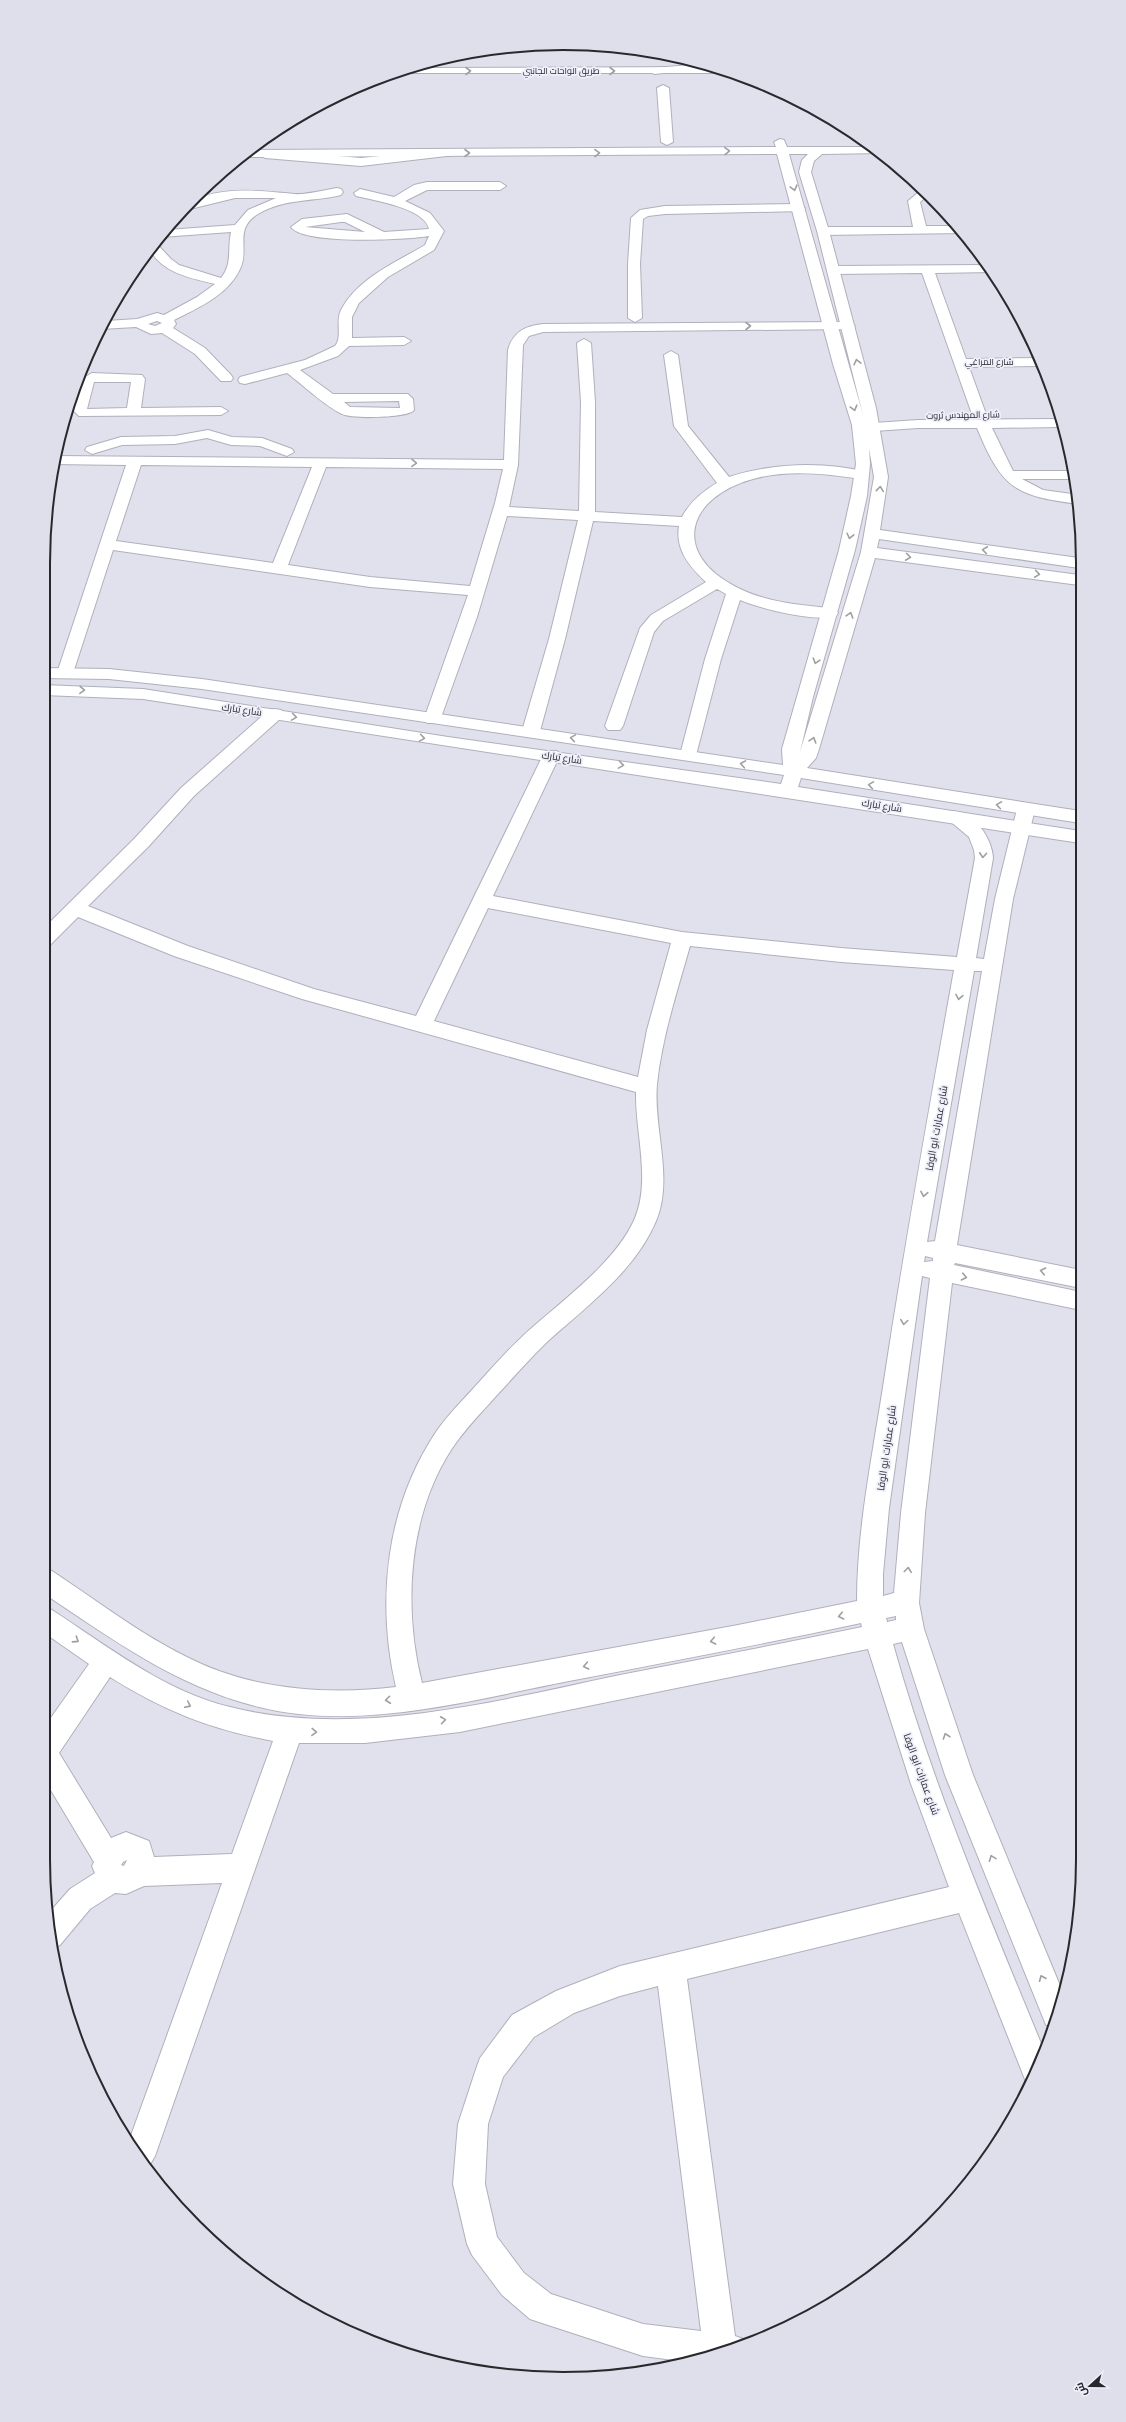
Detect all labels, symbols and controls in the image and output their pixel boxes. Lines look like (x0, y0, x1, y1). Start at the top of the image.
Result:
street label: طريق الواحات الجانبي (522, 64, 600, 78)
one-way arrow (465, 67, 471, 75)
one-way arrow (609, 67, 615, 75)
one-way arrow (724, 147, 730, 155)
one-way arrow (594, 148, 600, 157)
one-way arrow (464, 149, 470, 157)
one-way arrow (789, 184, 798, 191)
one-way arrow (745, 322, 751, 331)
street label: شارع المراغي (965, 355, 1013, 369)
one-way arrow (854, 359, 862, 365)
one-way arrow (849, 404, 858, 411)
street label: شارع المهندس ثروت (926, 407, 1000, 422)
one-way arrow (411, 459, 417, 468)
one-way arrow (875, 486, 884, 492)
one-way arrow (847, 533, 855, 539)
one-way arrow (982, 546, 988, 555)
one-way arrow (905, 552, 911, 561)
one-way arrow (1034, 569, 1040, 578)
one-way arrow (845, 612, 854, 619)
one-way arrow (812, 658, 821, 665)
one-way arrow (79, 686, 85, 694)
street label: شارع تبارك (221, 699, 263, 720)
one-way arrow (291, 712, 297, 721)
one-way arrow (419, 733, 426, 742)
one-way arrow (570, 734, 576, 743)
one-way arrow (808, 737, 817, 744)
street label: شارع تبارك (541, 747, 583, 768)
one-way arrow (617, 760, 624, 769)
one-way arrow (740, 760, 746, 769)
one-way arrow (868, 781, 874, 790)
street label: شارع تبارك (861, 795, 903, 816)
one-way arrow (996, 801, 1003, 810)
one-way arrow (979, 852, 988, 858)
one-way arrow (955, 994, 964, 1000)
street label: شارع عمارات ابو الوفا (922, 1084, 951, 1172)
one-way arrow (921, 1191, 929, 1197)
one-way arrow (1040, 1267, 1046, 1276)
one-way arrow (961, 1272, 967, 1280)
one-way arrow (900, 1319, 909, 1325)
street label: شارع عمارات ابو الوفا (873, 1404, 900, 1492)
one-way arrow (903, 1567, 912, 1573)
one-way arrow (837, 1611, 844, 1619)
one-way arrow (71, 1635, 78, 1642)
one-way arrow (710, 1637, 716, 1645)
one-way arrow (582, 1661, 589, 1670)
one-way arrow (385, 1695, 391, 1704)
one-way arrow (183, 1700, 191, 1708)
one-way arrow (440, 1716, 446, 1725)
one-way arrow (311, 1728, 317, 1736)
street label: شارع عمارات ابو الوفا (900, 1731, 943, 1817)
one-way arrow (943, 1733, 951, 1740)
one-way arrow (989, 1854, 997, 1862)
one-way arrow (1038, 1975, 1046, 1982)
north arrow (1070, 2366, 1110, 2406)
text: ش (1071, 2380, 1091, 2399)

